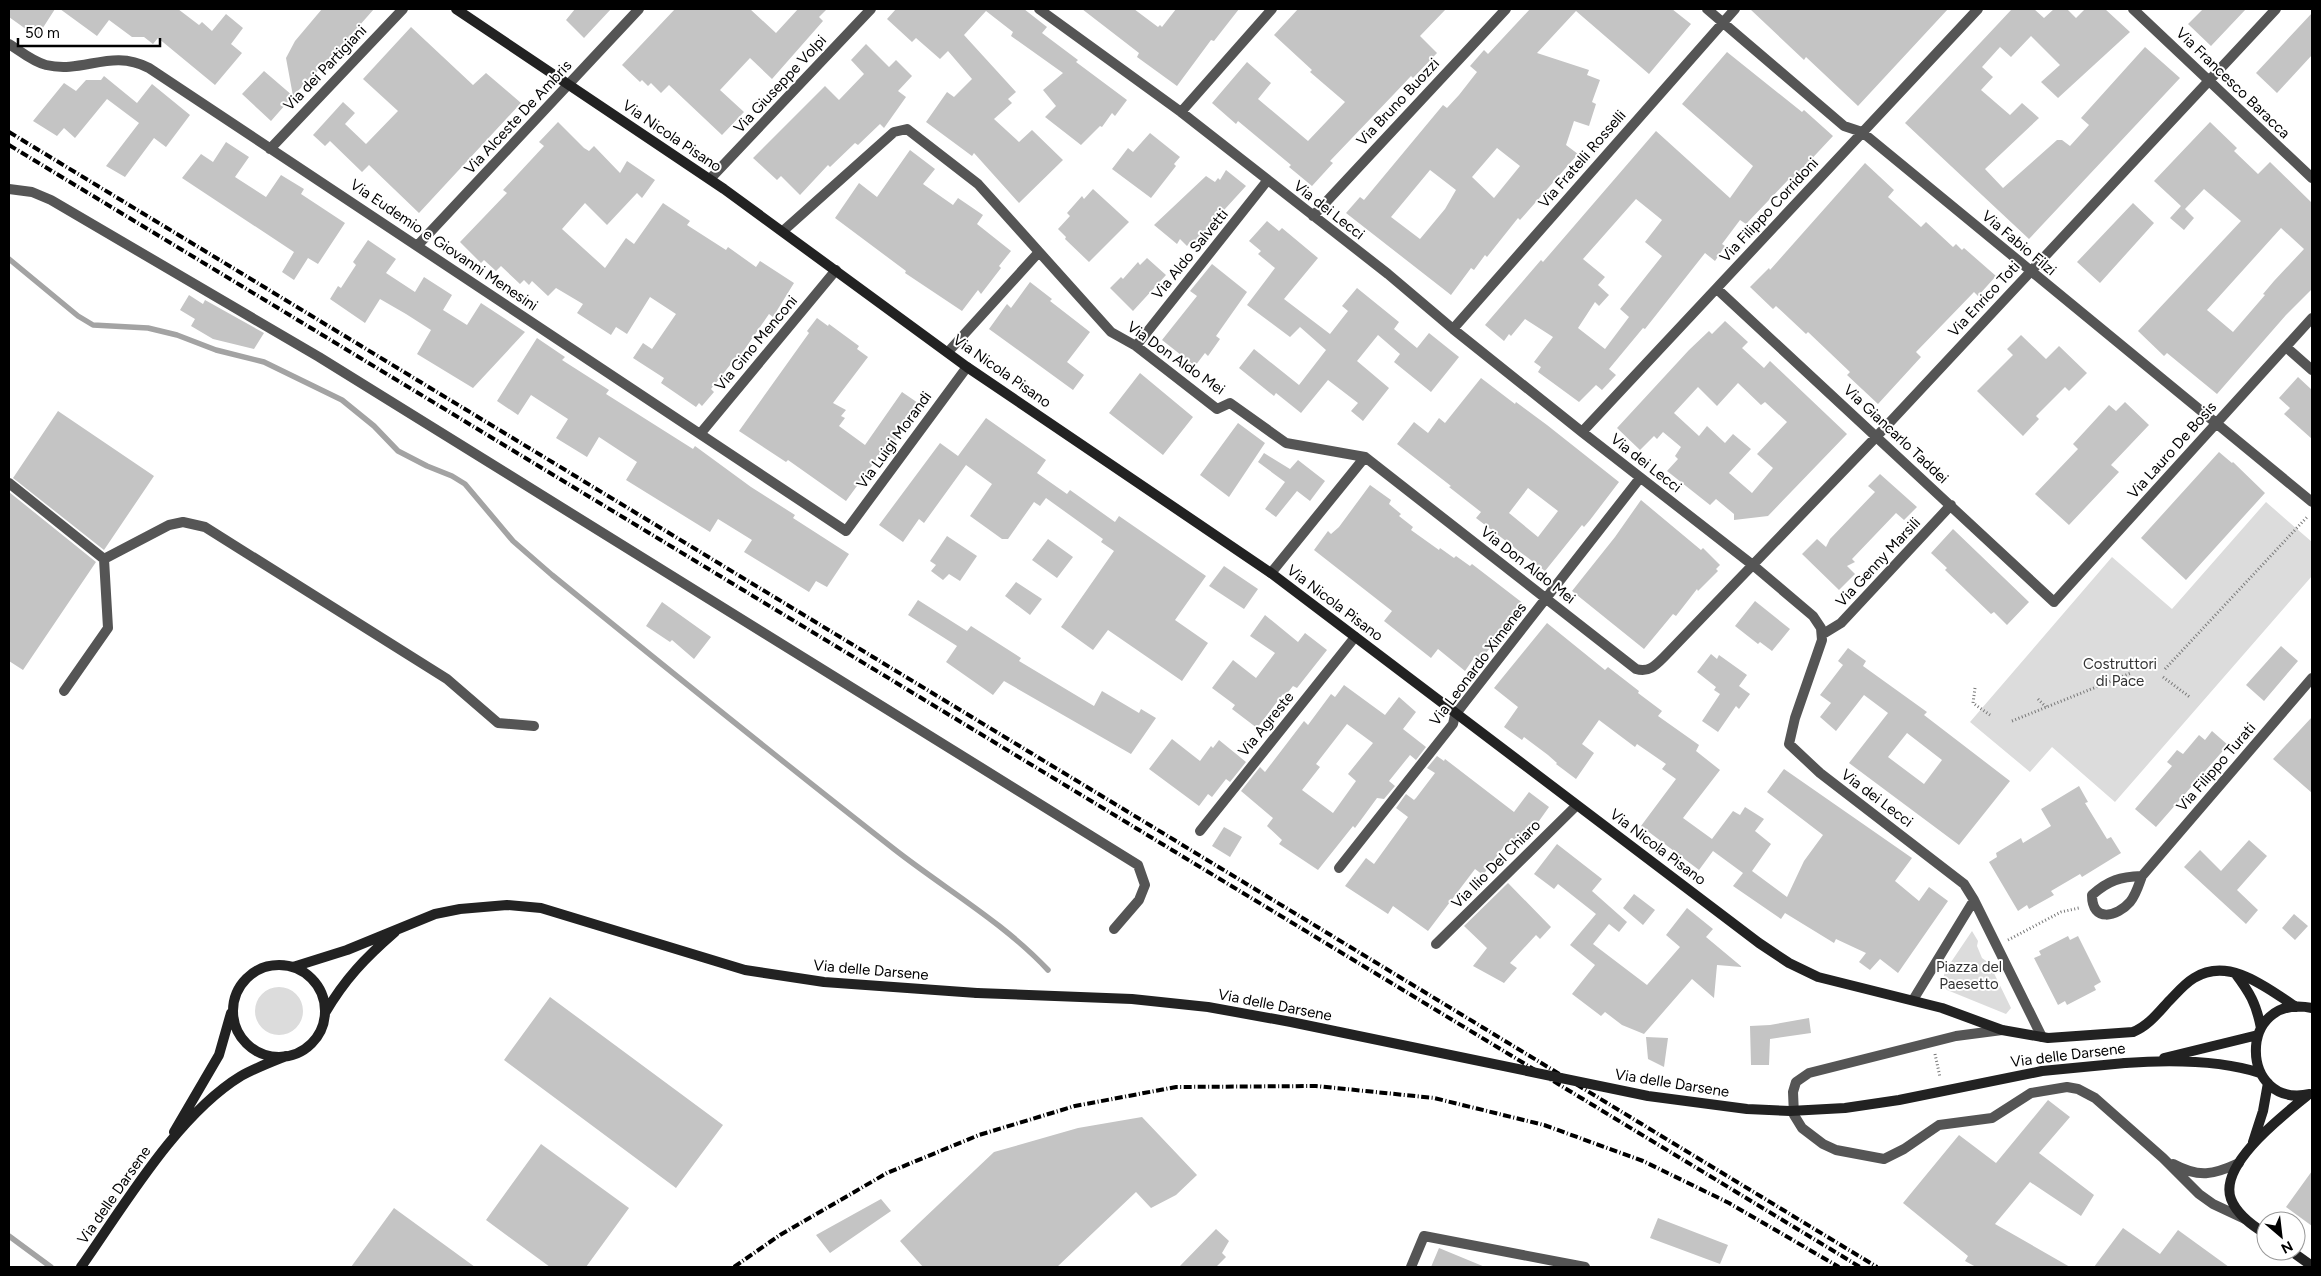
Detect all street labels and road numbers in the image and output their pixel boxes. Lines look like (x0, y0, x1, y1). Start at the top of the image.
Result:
street label: Via dei Partigiani (280, 22, 370, 114)
street label: Via Francesco Baracca (2172, 24, 2294, 142)
street label: Via Giuseppe Volpi (730, 31, 830, 137)
street label: Via Bruno Buozzi (1353, 55, 1443, 149)
street label: Via Alceste De Ambris (461, 56, 575, 178)
street label: Via Nicola Pisano (619, 96, 725, 176)
street label: Via Fratelli Rosselli (1535, 106, 1629, 212)
street label: Via Filippo Corridoni (1716, 154, 1822, 266)
street label: Via Eudemio e Giovanni Menesini (347, 175, 541, 315)
street label: Via dei Lecci (1290, 177, 1368, 243)
street label: Via Aldo Salvetti (1148, 205, 1232, 303)
street label: Via Fabio Filzi (1978, 207, 2060, 279)
street label: Via Enrico Toti (1944, 257, 2024, 341)
street label: Via Gino Menconi (711, 292, 801, 394)
street label: Via Don Aldo Mei (1124, 318, 1228, 398)
street label: Via Nicola Pisano (949, 330, 1055, 412)
street label: Via Giancarlo Taddei (1840, 381, 1952, 487)
street label: Via Luigi Morandi (853, 388, 935, 492)
street label: Via Lauro De Bosis (2124, 398, 2220, 502)
street label: Via dei Lecci (1607, 430, 1685, 496)
street label: Via Genny Marsili (1832, 514, 1924, 610)
street label: Via Don Aldo Mei (1477, 522, 1579, 608)
street label: Via Nicola Pisano (1283, 561, 1387, 645)
street label: Via Leonardo Ximenes (1426, 599, 1530, 729)
street label: Via Agreste (1234, 688, 1298, 760)
street label: Via Filippo Turati (2173, 719, 2259, 815)
street label: Via dei Lecci (1838, 765, 1916, 831)
street label: Via Nicola Pisano (1606, 805, 1710, 889)
street label: Via Ilio Del Chiaro (1448, 816, 1544, 912)
street label: Via delle Darsene (813, 956, 929, 984)
street label: Via delle Darsene (1217, 985, 1333, 1025)
street label: Via delle Darsene (2010, 1039, 2126, 1071)
street label: Via delle Darsene (1614, 1065, 1730, 1101)
street label: Via delle Darsene (74, 1143, 154, 1247)

